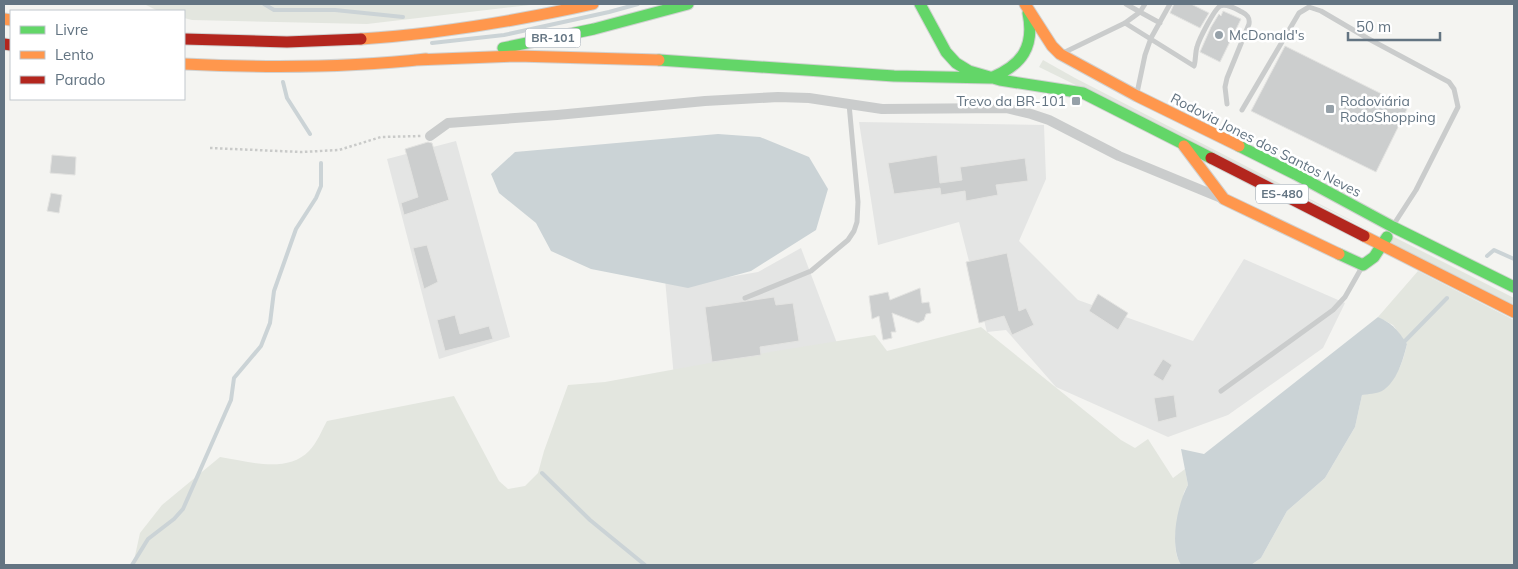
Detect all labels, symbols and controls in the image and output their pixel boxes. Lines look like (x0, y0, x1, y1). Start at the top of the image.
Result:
legend (10, 10, 185, 100)
scale bar (1348, 10, 1440, 42)
text: 50 m (1356, 17, 1391, 36)
text: Livre (55, 20, 88, 39)
place label: McDonald's (1229, 26, 1305, 44)
road number: BR-101 (526, 28, 580, 48)
marker: McDonald's (1213, 29, 1225, 41)
text: Lento (55, 45, 94, 64)
text: Parado (55, 70, 105, 89)
street label: Rodovia Jones dos Santos Neves (1168, 89, 1364, 201)
place label: Trevo da BR-101 (956, 92, 1066, 110)
place label: Rodoviária RodoShopping (1340, 92, 1436, 126)
marker: Trevo da BR-101 (1070, 95, 1082, 107)
marker: Rodoviária RodoShopping (1324, 103, 1336, 115)
road number: ES-480 (1256, 184, 1308, 203)

